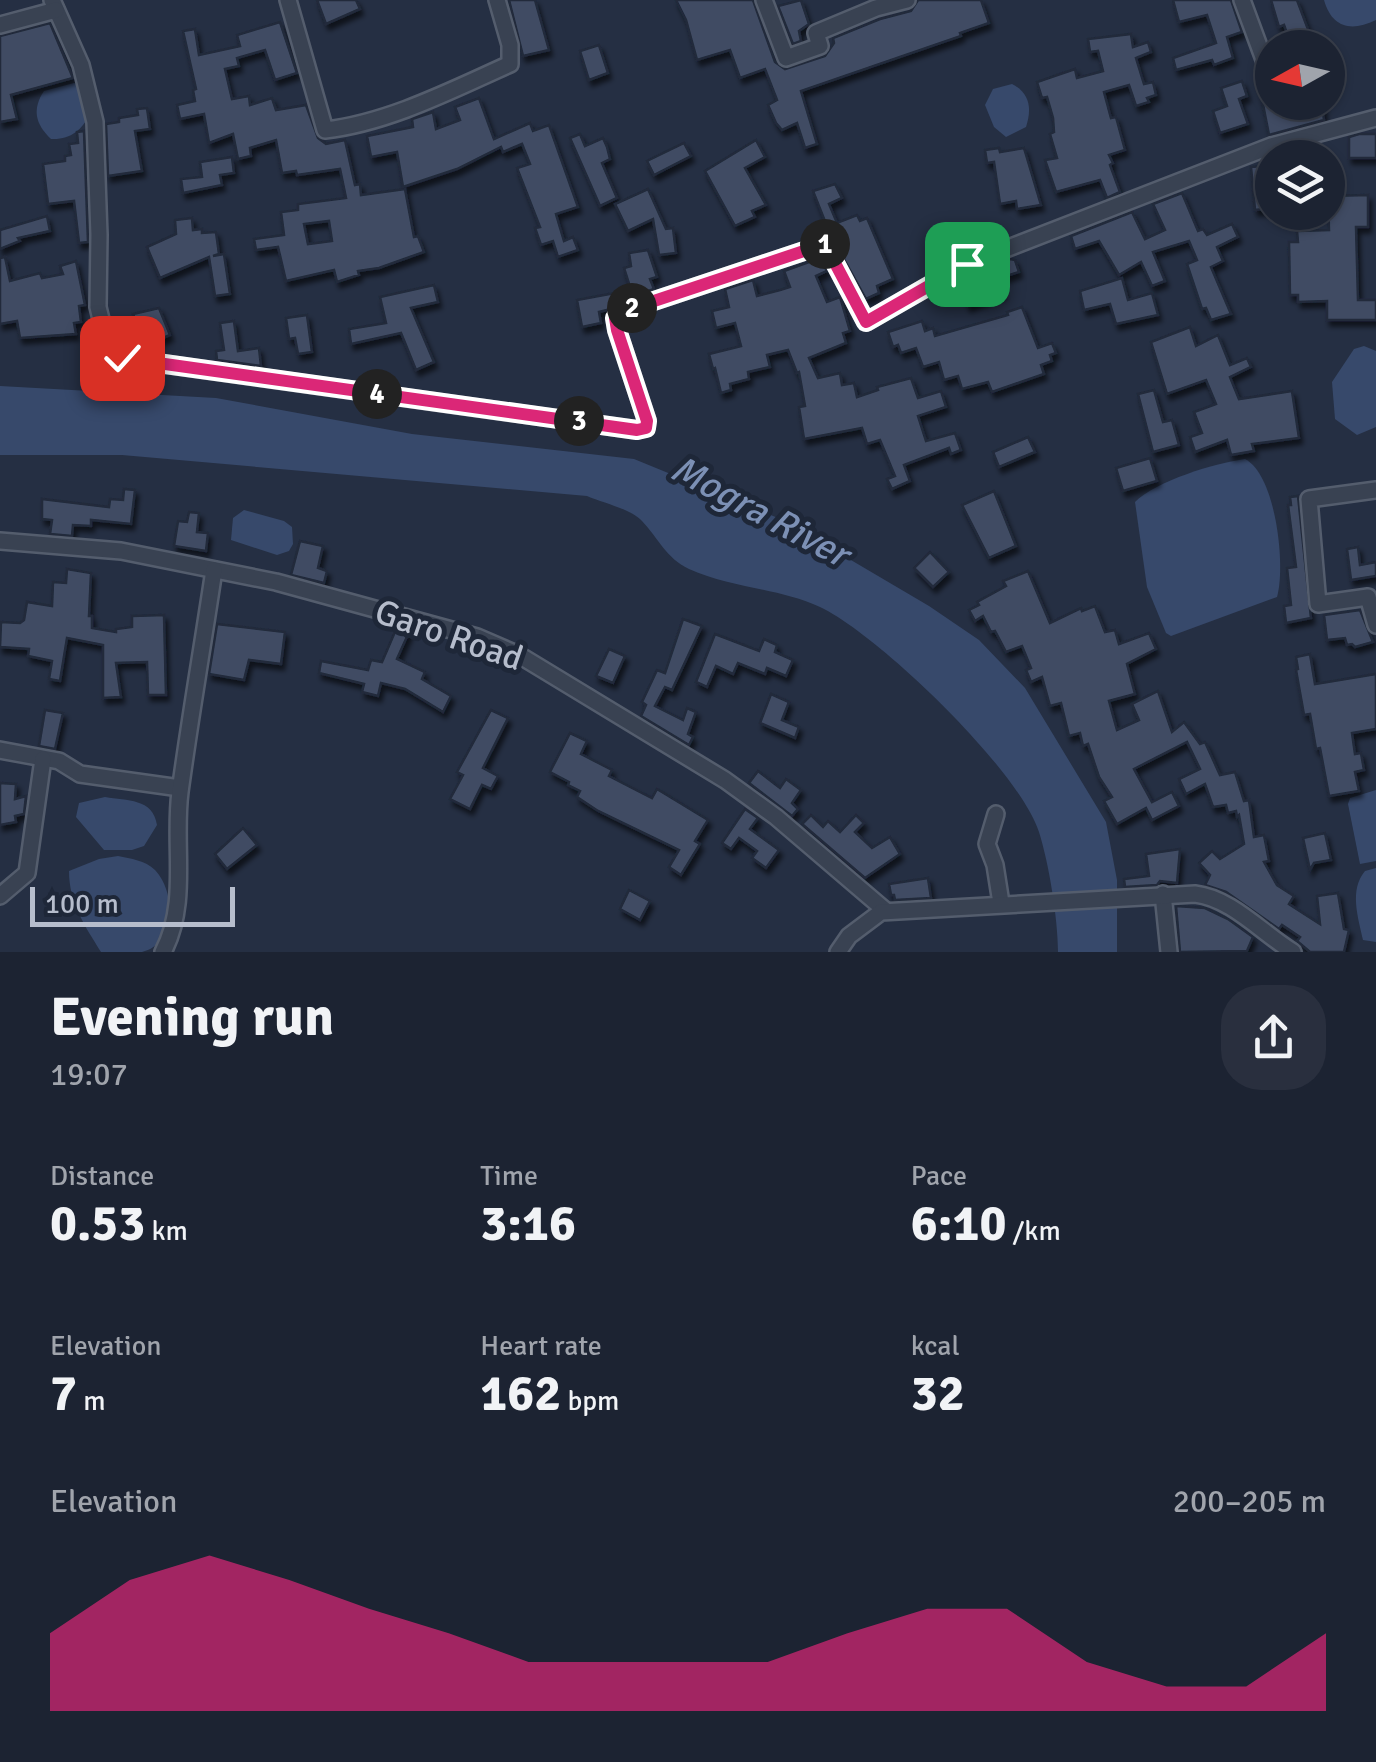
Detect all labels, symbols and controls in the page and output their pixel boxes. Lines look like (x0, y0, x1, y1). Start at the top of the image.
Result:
north arrow (1255, 30, 1345, 120)
map controls (1255, 30, 1345, 230)
button: layers (1255, 140, 1345, 230)
pin: 1 (800, 219, 850, 269)
pin (925, 222, 1010, 307)
text: 1 (817, 227, 833, 261)
icon: arrive (940, 237, 995, 292)
pin: 2 (607, 283, 657, 333)
text: 2 (624, 291, 640, 325)
pin (80, 316, 165, 401)
icon: check (95, 331, 150, 386)
pin: 4 (352, 369, 402, 419)
text: 4 (369, 377, 385, 411)
pin: 3 (554, 396, 604, 446)
text: 3 (571, 404, 587, 438)
water label: Mogra River (663, 445, 861, 580)
street label: Garo Road (370, 590, 528, 680)
scale bar (30, 882, 235, 926)
text: 100 m (45, 887, 119, 921)
text: Evening run (50, 983, 334, 1051)
button: share (1221, 985, 1326, 1090)
text: 19:07 (50, 1055, 128, 1094)
text: Distance (50, 1159, 154, 1193)
text: Time (480, 1159, 538, 1193)
text: Pace (911, 1159, 967, 1193)
text: 0.53 (50, 1193, 145, 1255)
text: 3:16 (480, 1193, 576, 1255)
text: 6:10 (911, 1193, 1006, 1255)
text: km (145, 1214, 188, 1248)
text: /km (1006, 1214, 1061, 1248)
text: Elevation (50, 1329, 162, 1363)
text: Heart rate (480, 1329, 602, 1363)
text: kcal (911, 1329, 960, 1363)
text: 7 (50, 1363, 77, 1425)
text: 162 (480, 1363, 561, 1425)
text: 32 (911, 1363, 965, 1425)
text: m (77, 1384, 106, 1418)
text: bpm (561, 1384, 619, 1418)
text: Elevation (50, 1482, 177, 1521)
text: 200–205 m (1173, 1482, 1326, 1521)

